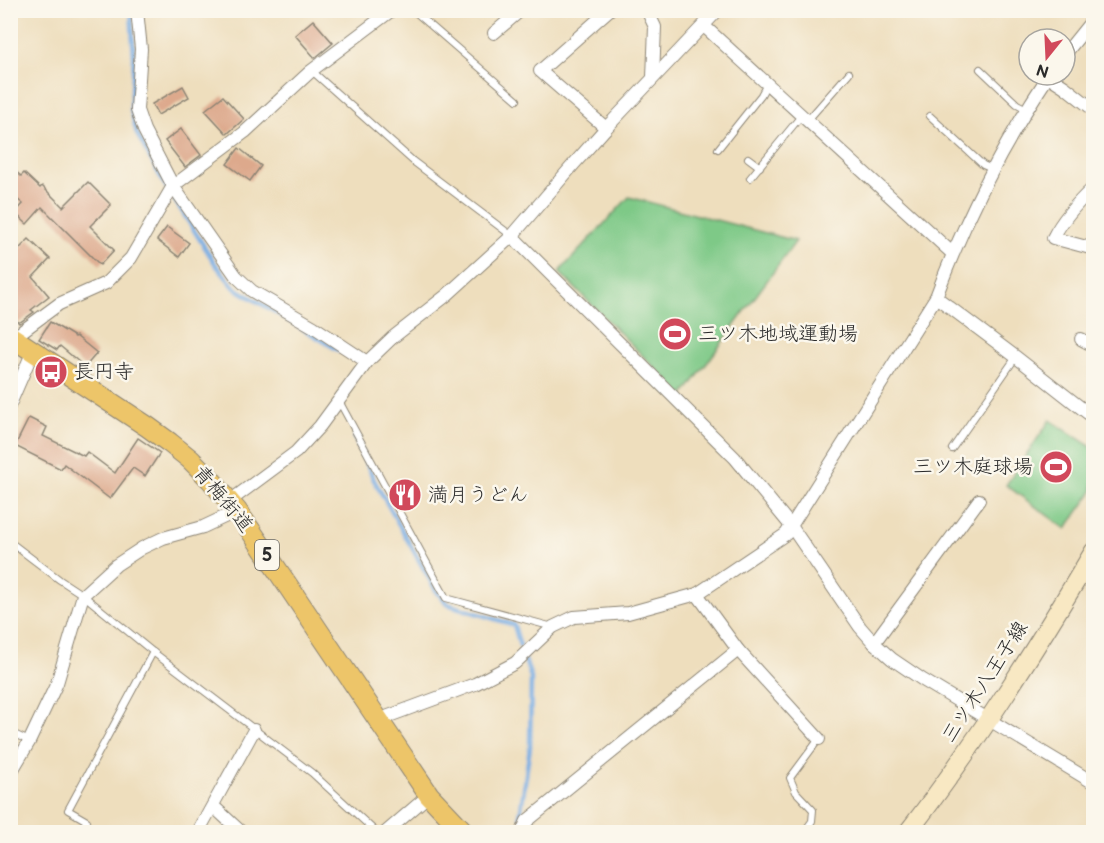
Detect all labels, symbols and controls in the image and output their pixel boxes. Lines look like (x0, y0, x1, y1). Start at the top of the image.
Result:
north arrow (1017, 27, 1077, 87)
text: N (1034, 59, 1051, 81)
sports icon: 三ツ木地域運動場 (657, 316, 693, 352)
place label: 三ツ木地域運動場 (698, 322, 858, 346)
bus stop icon: 長円寺 (33, 354, 69, 390)
place label: 長円寺 (74, 360, 134, 384)
sports icon: 三ツ木庭球場 (1038, 449, 1074, 485)
place label: 三ツ木庭球場 (913, 455, 1033, 479)
street label: 青梅街道 (188, 461, 258, 537)
restaurant icon: 満月うどん (387, 477, 423, 513)
place label: 満月うどん (428, 483, 528, 507)
road number: 5 (255, 540, 279, 570)
street label: 三ツ木八王子線 (937, 617, 1033, 747)

